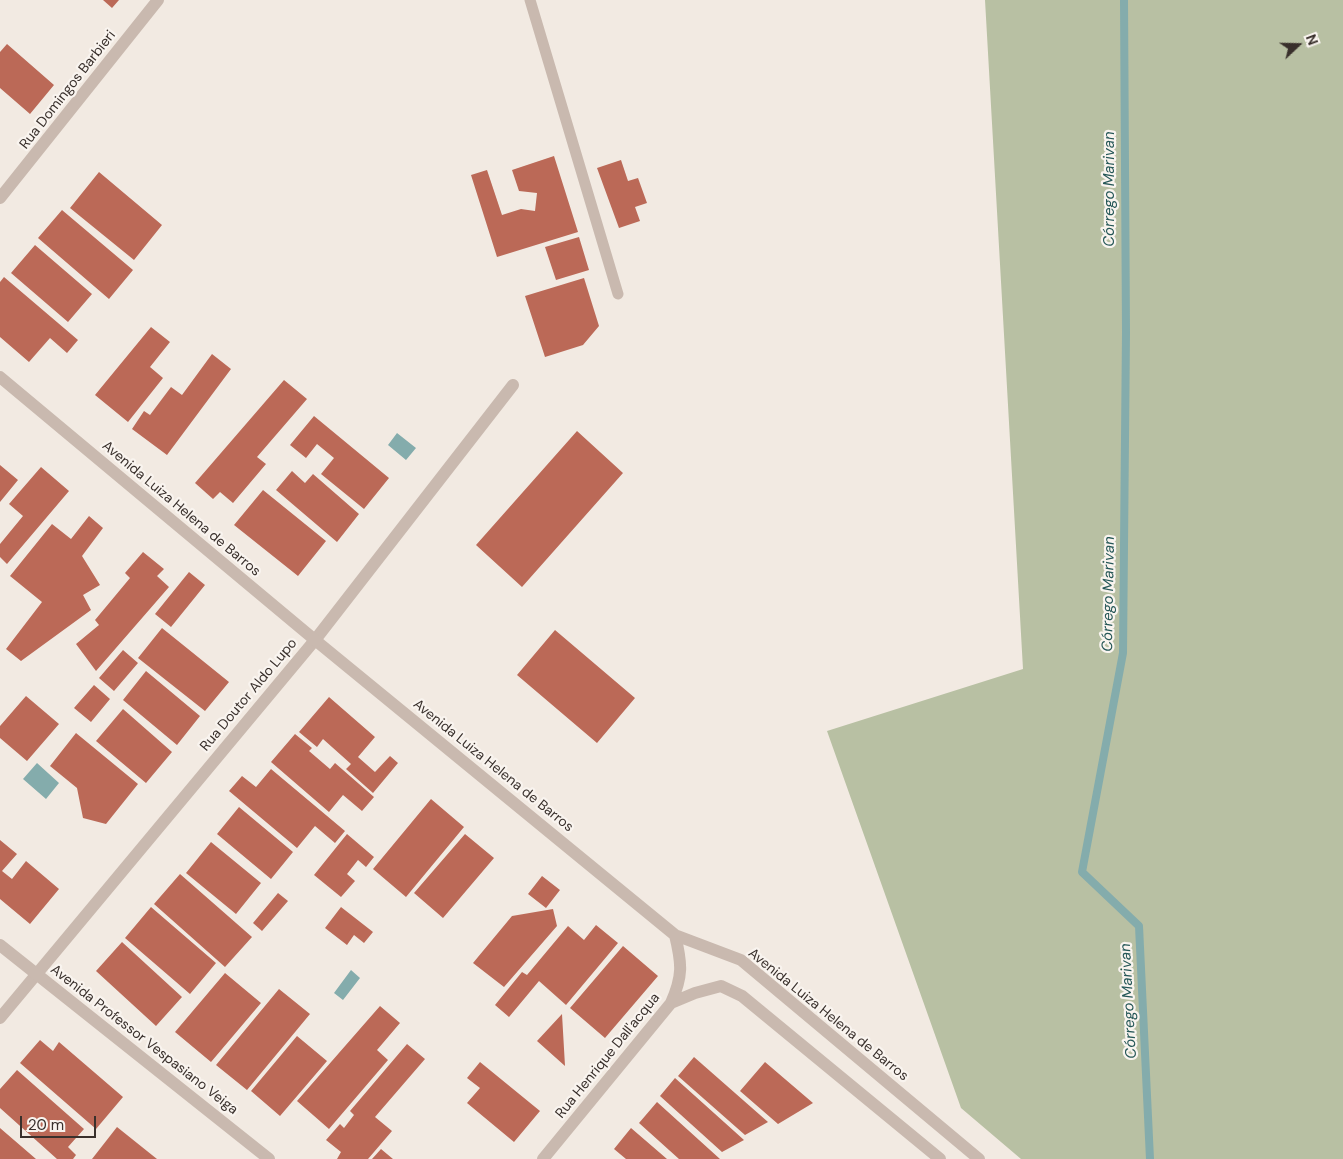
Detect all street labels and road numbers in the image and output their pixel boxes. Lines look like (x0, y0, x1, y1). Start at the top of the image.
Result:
street label: Rua Domingos Barbieri (16, 27, 120, 153)
street label: Avenida Luiza Helena de Barros (98, 438, 264, 580)
street label: Rua Doutor Aldo Lupo (197, 635, 301, 755)
street label: Avenida Luiza Helena de Barros (409, 696, 577, 836)
street label: Avenida Luiza Helena de Barros (744, 945, 912, 1085)
street label: Avenida Professor Vespasiano Veiga (47, 962, 241, 1118)
street label: Rua Henrique Dall'acqua (552, 990, 664, 1122)

